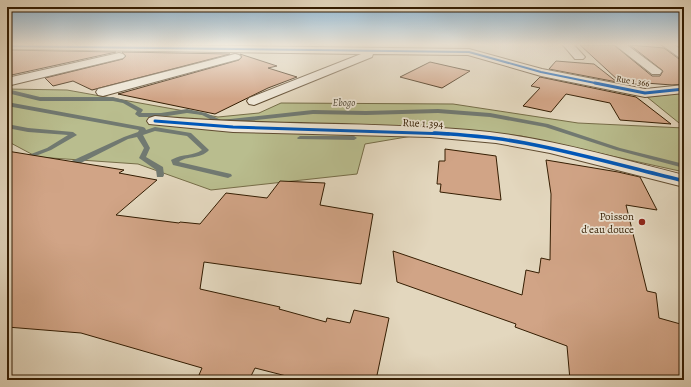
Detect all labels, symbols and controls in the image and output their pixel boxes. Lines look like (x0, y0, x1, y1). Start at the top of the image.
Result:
street label: Rue 1.366 (615, 72, 651, 90)
water label: Ebogo (333, 96, 355, 109)
street label: Rue 1.394 (402, 115, 444, 132)
place label: Poisson d'eau douce (581, 209, 634, 237)
marker: Poisson d'eau douce (637, 217, 647, 227)

